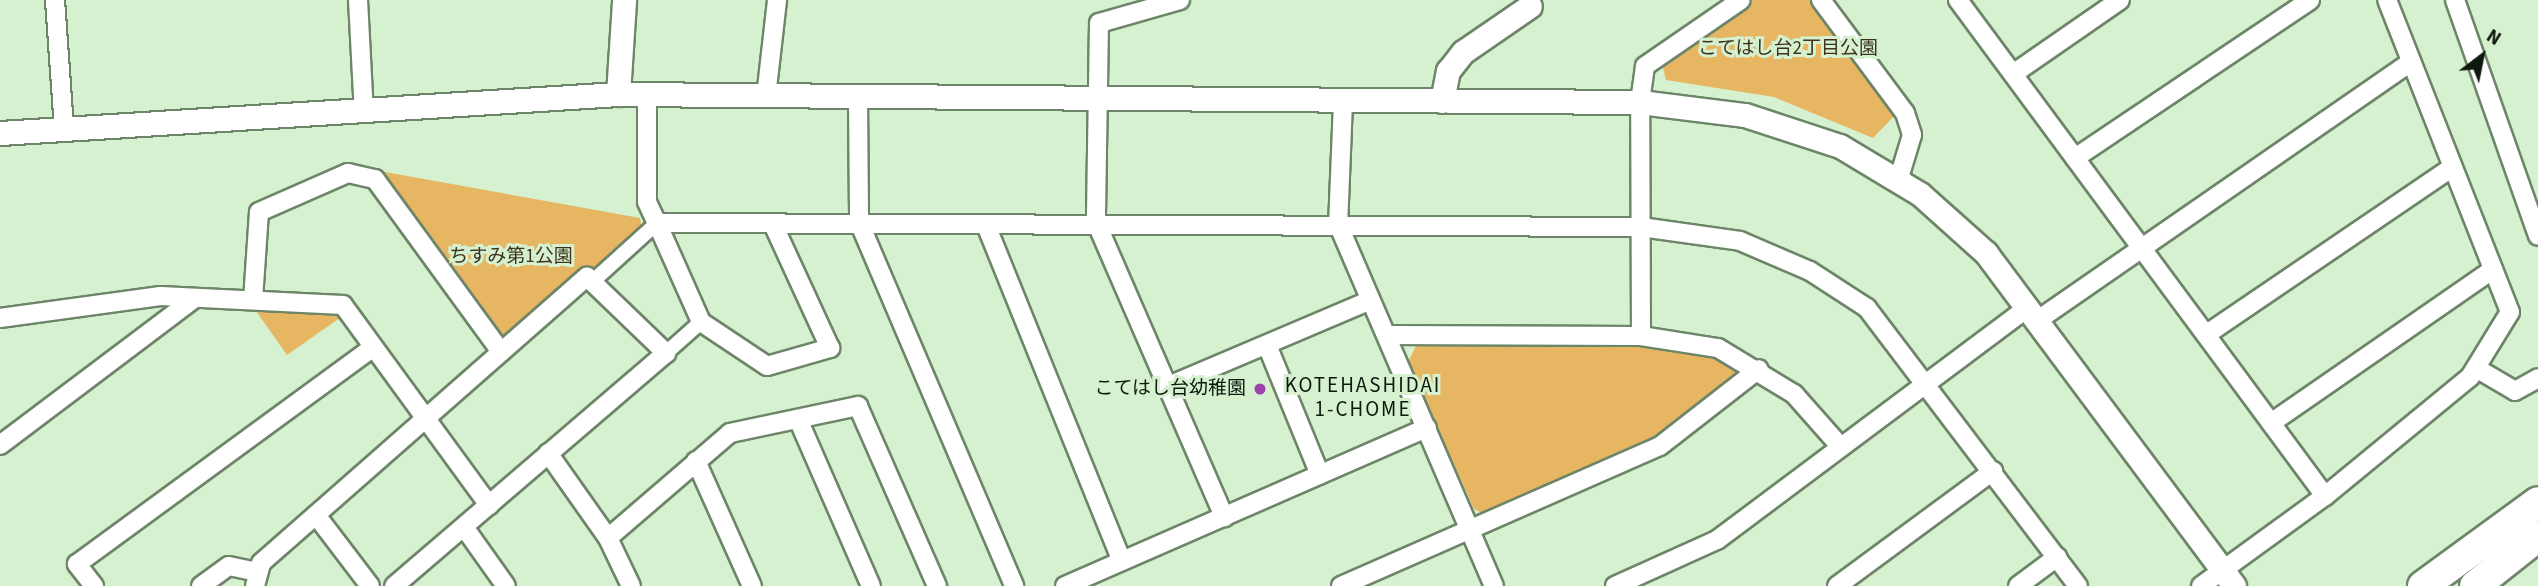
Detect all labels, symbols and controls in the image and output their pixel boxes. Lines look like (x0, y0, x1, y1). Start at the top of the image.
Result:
north arrow (2447, 21, 2517, 91)
text: N (2481, 23, 2506, 53)
park label: こてはし台2丁目公園 (1698, 38, 1878, 60)
park label: ちすみ第1公園 (449, 246, 573, 268)
district label: KOTEHASHIDAI 1-CHOME (1286, 372, 1440, 422)
place label: こてはし台幼稚園 (1094, 378, 1246, 400)
marker: こてはし台幼稚園 (1252, 381, 1268, 397)

